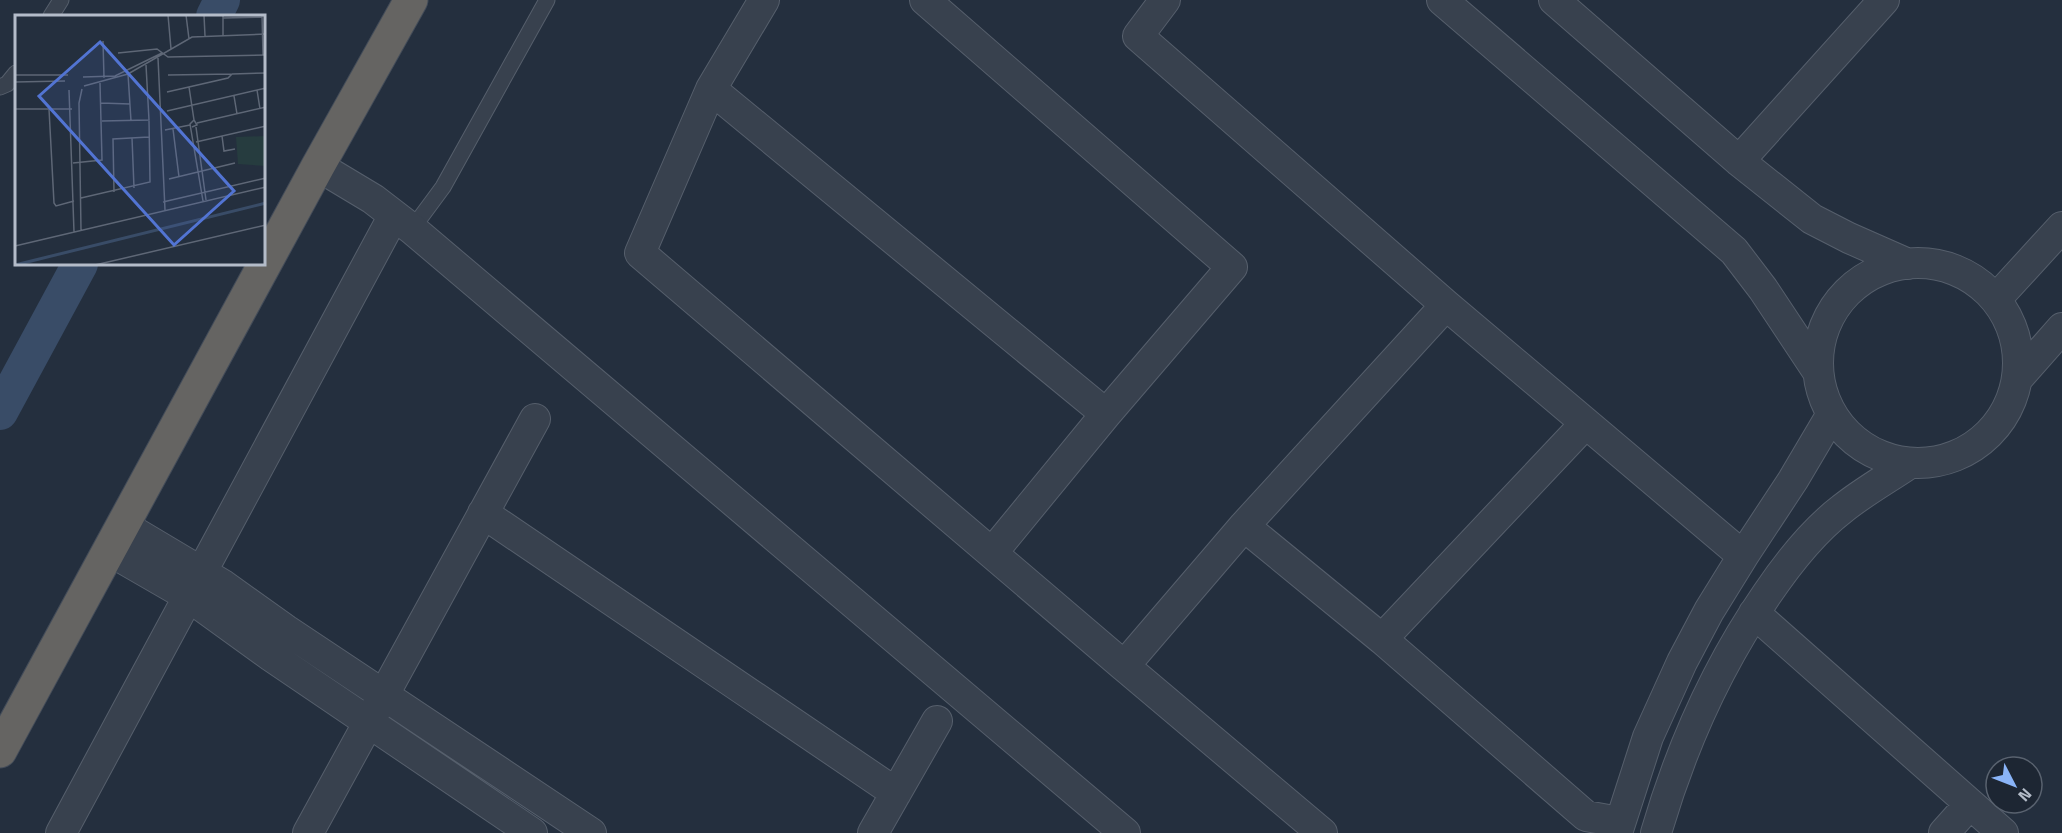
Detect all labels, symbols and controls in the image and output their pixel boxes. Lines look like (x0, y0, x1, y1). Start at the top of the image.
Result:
inset map (15, 15, 266, 266)
north arrow (1984, 755, 2044, 815)
text: N (2013, 783, 2038, 807)

